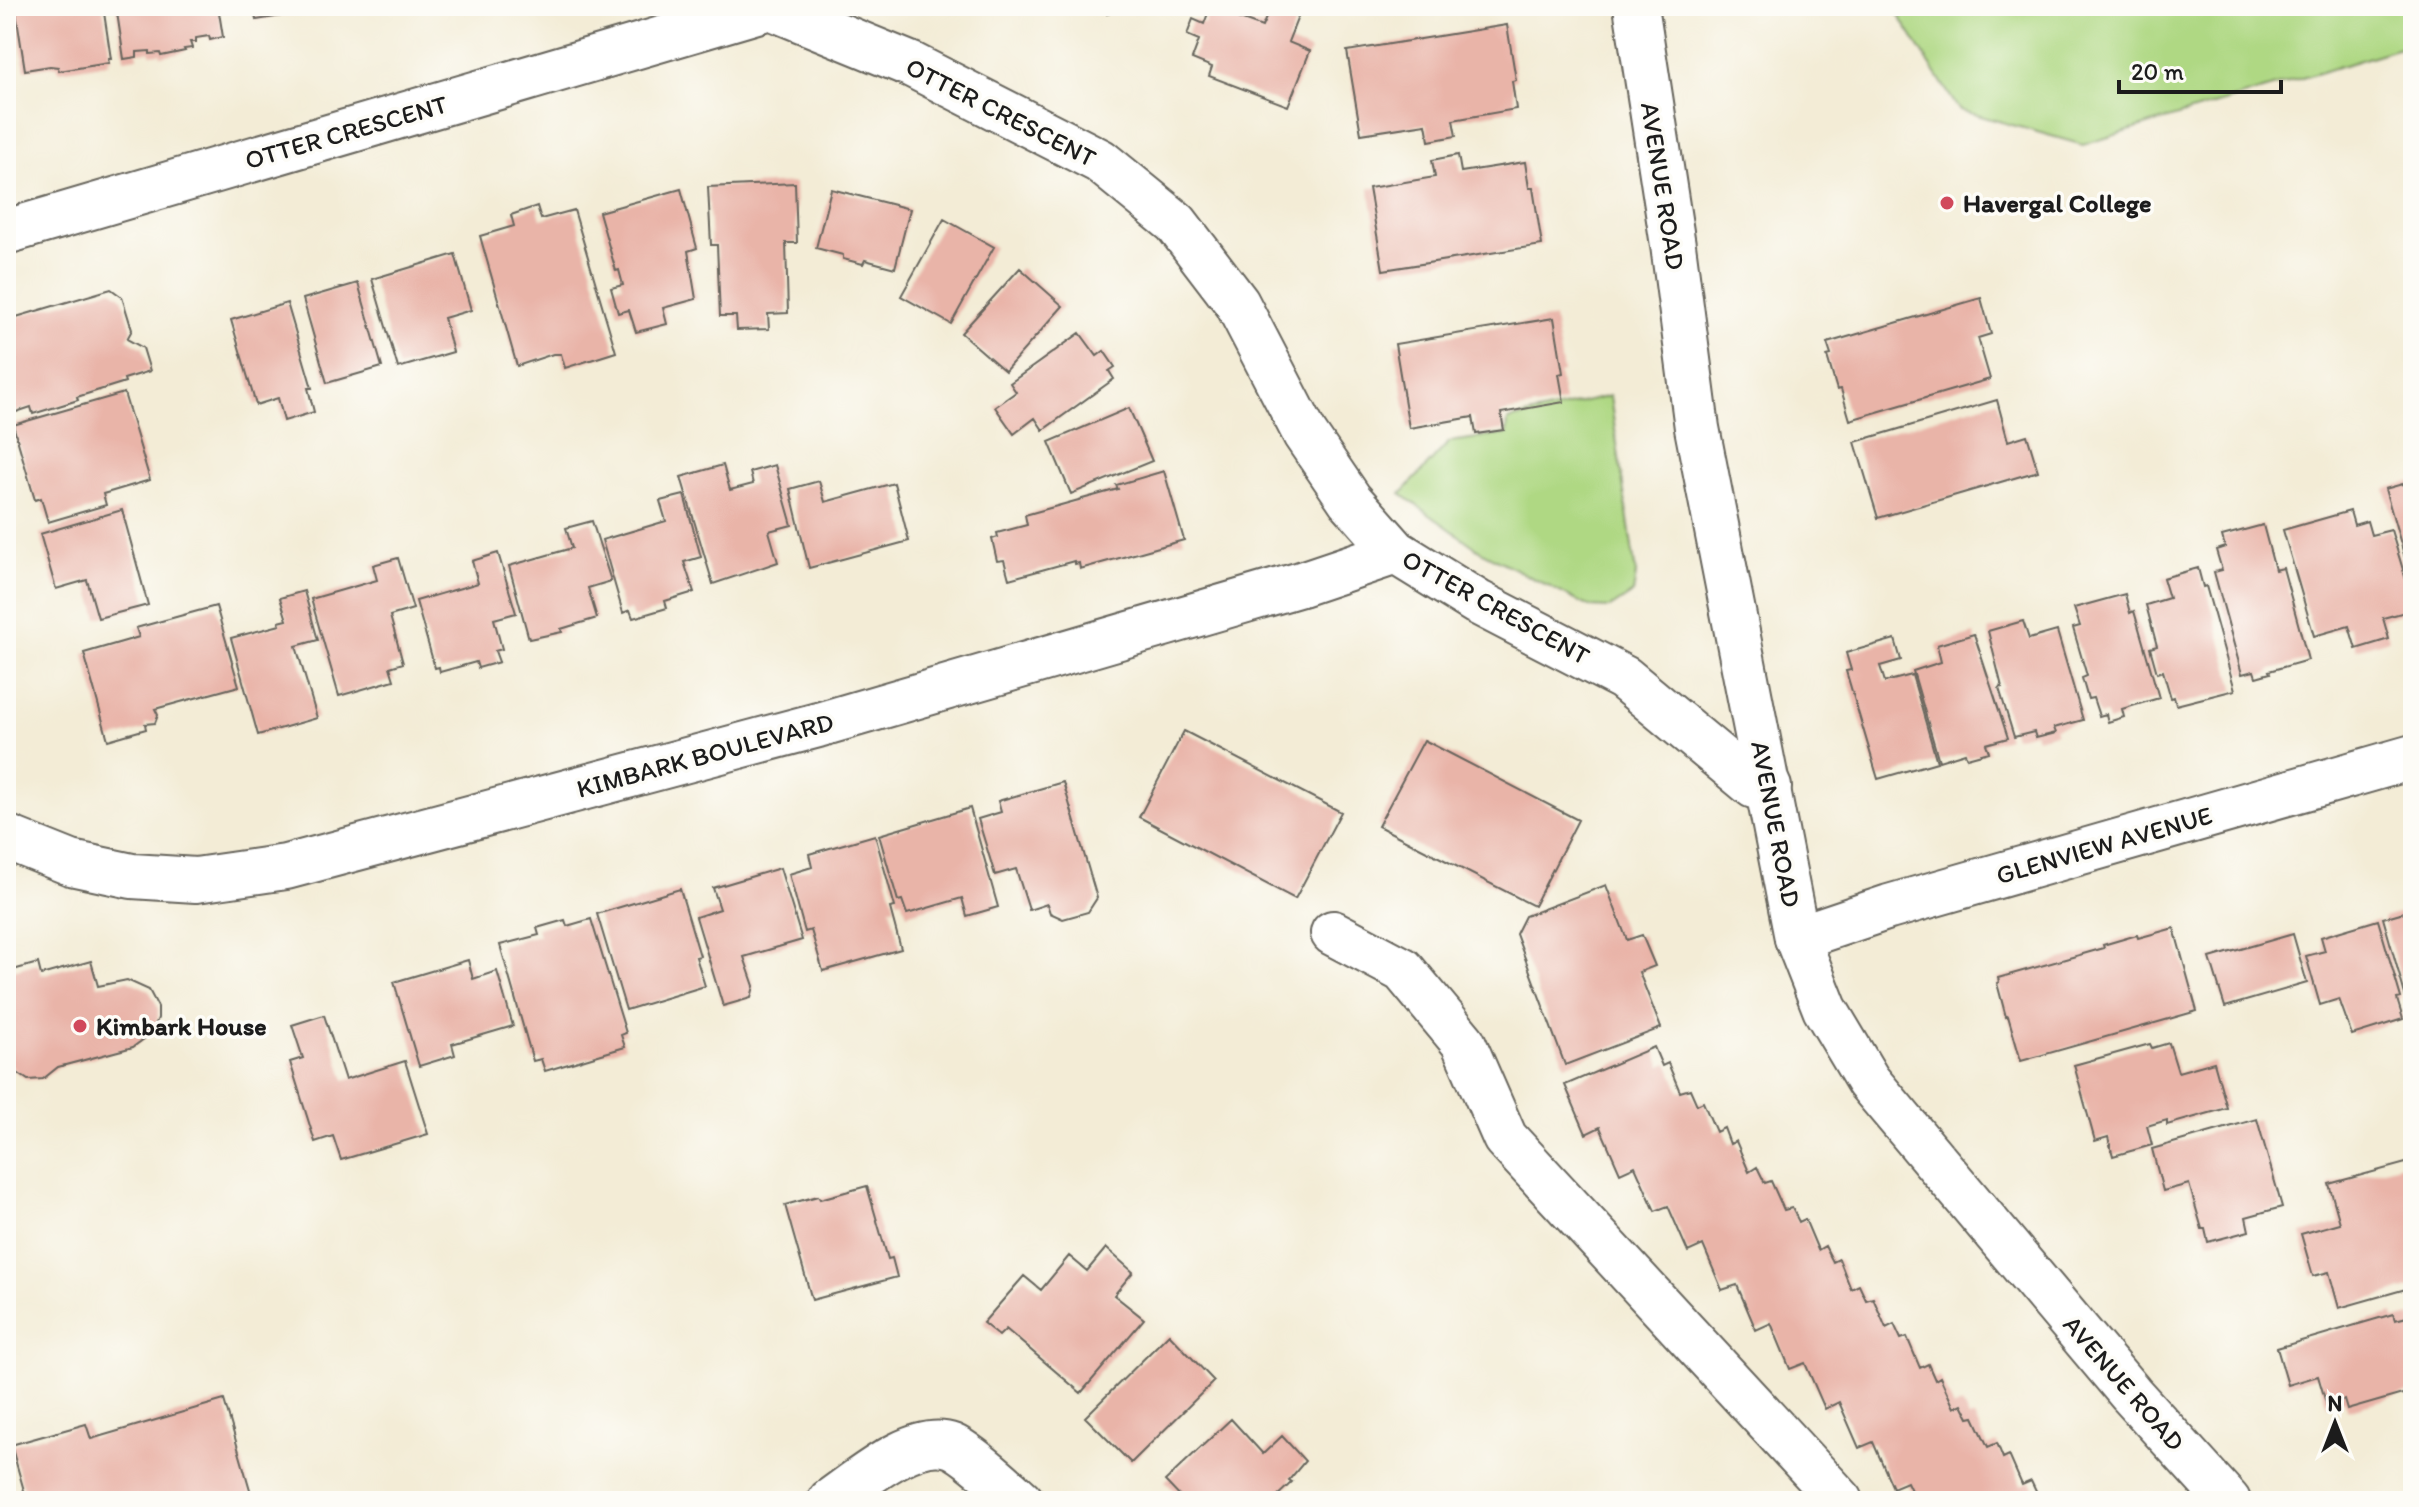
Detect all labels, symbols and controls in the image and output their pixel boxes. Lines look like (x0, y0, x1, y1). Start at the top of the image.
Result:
scale bar (2119, 44, 2281, 94)
street label: OTTER CRESCENT (901, 50, 1102, 174)
text: 20 m (2131, 57, 2184, 86)
street label: OTTER CRESCENT (241, 88, 451, 176)
street label: AVENUE ROAD (1634, 100, 1692, 272)
place label: Havergal College (1963, 187, 2152, 219)
marker: Havergal College (1938, 194, 1956, 212)
street label: OTTER CRESCENT (1397, 542, 1596, 672)
street label: KIMBARK BOULEVARD (573, 705, 837, 805)
street label: AVENUE ROAD (1744, 738, 1808, 910)
street label: GLENVIEW AVENUE (1992, 799, 2216, 891)
place label: Kimbark House (96, 1010, 267, 1042)
marker: Kimbark House (71, 1017, 89, 1035)
street label: AVENUE ROAD (2056, 1309, 2192, 1457)
north arrow (2295, 1383, 2375, 1463)
text: N (2328, 1390, 2342, 1417)

